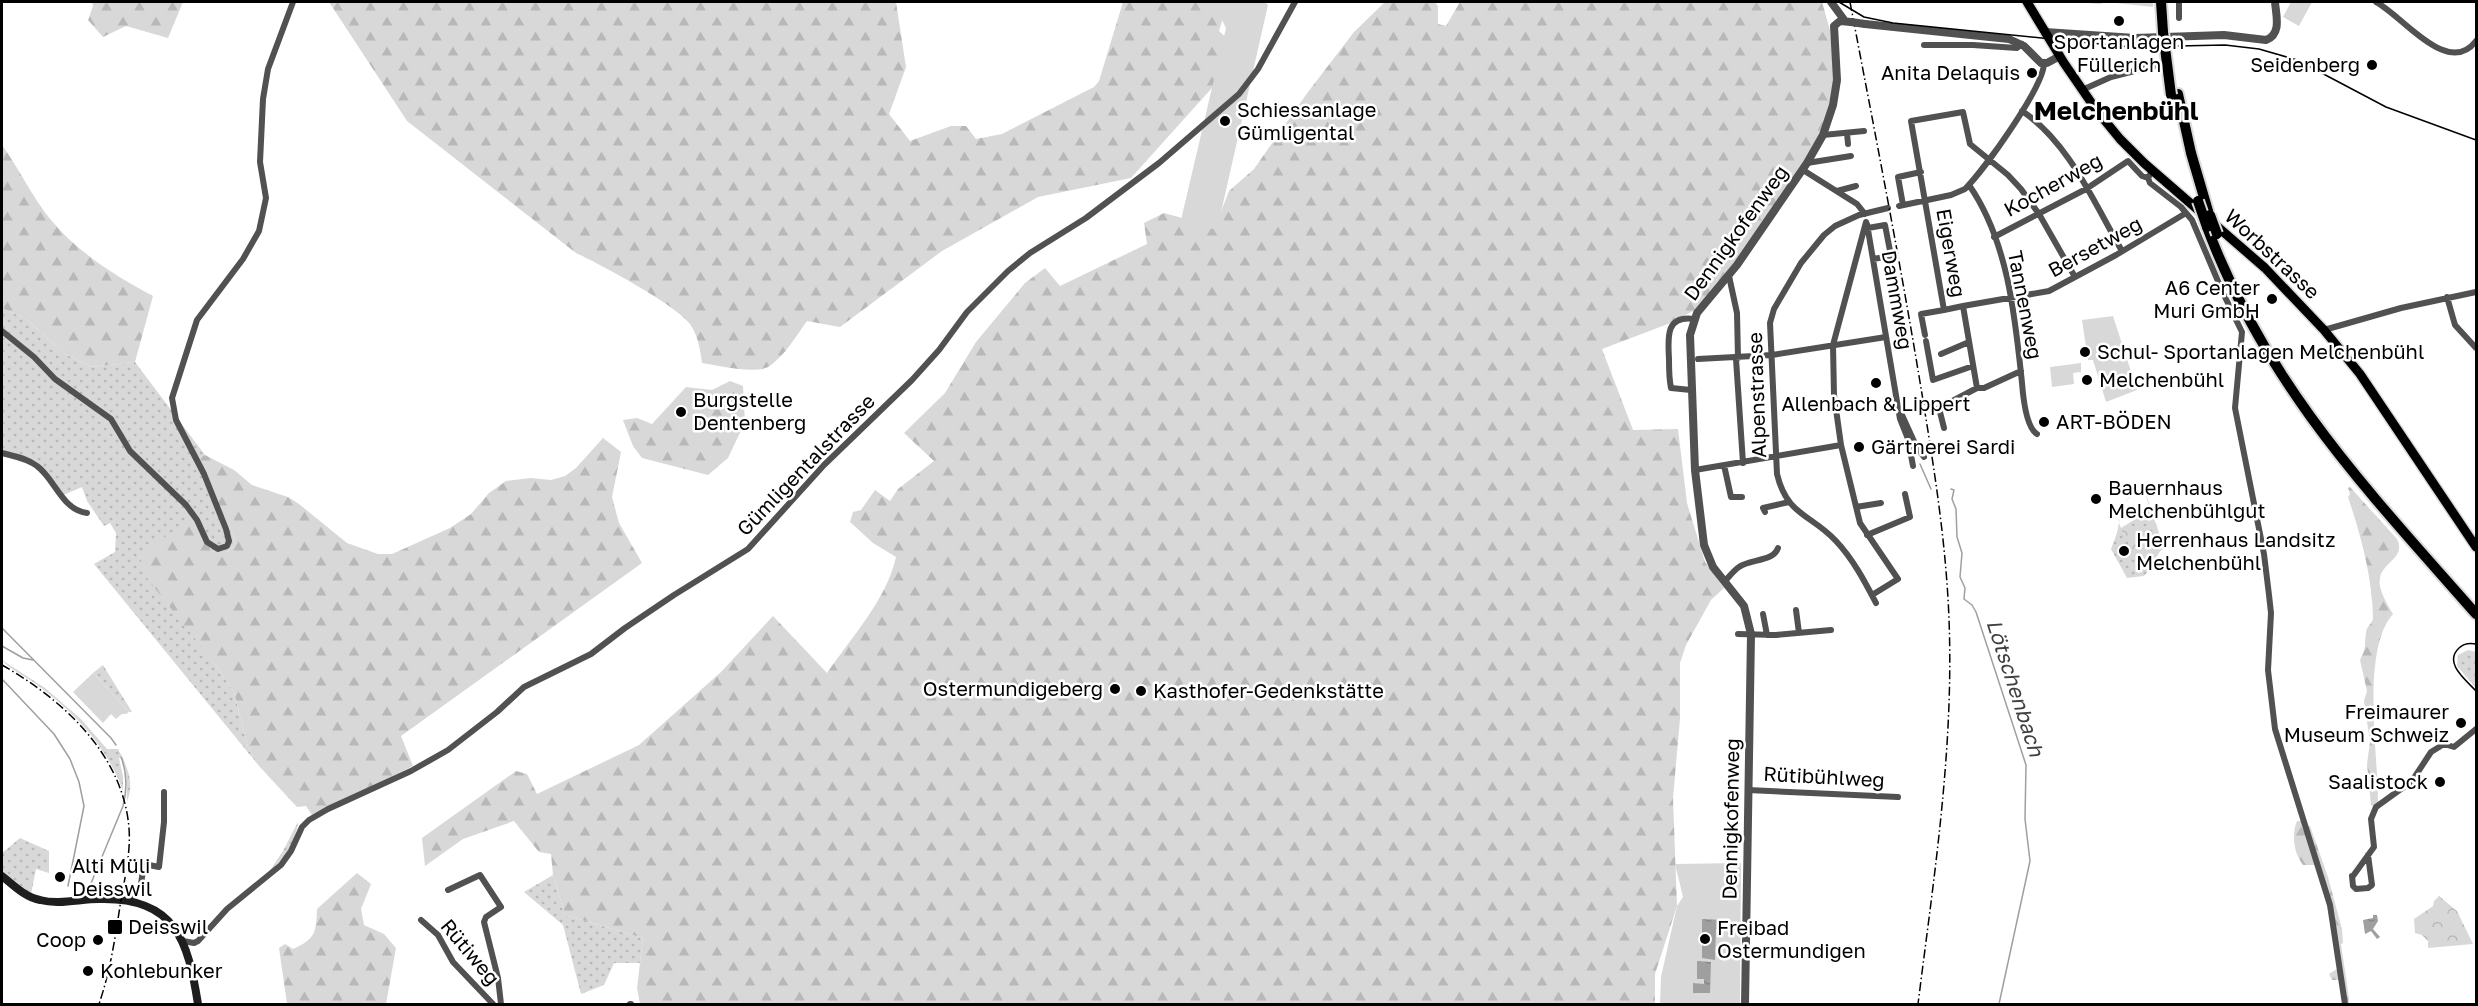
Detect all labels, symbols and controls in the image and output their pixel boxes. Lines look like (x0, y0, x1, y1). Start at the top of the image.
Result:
marker: Sportanlagen Füllerich (2112, 14, 2126, 28)
place label: Sportanlagen Füllerich (2054, 29, 2184, 76)
place label: Seidenberg (2250, 52, 2360, 76)
marker: Seidenberg (2365, 58, 2379, 72)
place label: Anita Delaquis (1881, 60, 2020, 84)
marker: Anita Delaquis (2025, 66, 2039, 80)
district label: Melchenbühl (2034, 95, 2199, 126)
place label: Schiessanlage Gümligental (1237, 97, 1376, 144)
marker: Schiessanlage Gümligental (1218, 114, 1232, 128)
street label: Kocherweg (1999, 147, 2106, 221)
street label: Dennigkofenweg (1678, 160, 1792, 305)
street label: Worbstrasse (2220, 203, 2325, 303)
street label: Eigerweg (1932, 207, 1972, 299)
street label: Bersetweg (2044, 211, 2145, 282)
street label: Dammweg (1877, 248, 1919, 351)
street label: Tannenweg (2004, 248, 2048, 361)
place label: A6 Center Muri GmbH (2153, 275, 2260, 322)
marker: A6 Center Muri GmbH (2265, 292, 2279, 306)
street label: Alpenstrasse (1742, 332, 1770, 458)
place label: Schul- Sportanlagen Melchenbühl (2097, 339, 2424, 363)
marker: Schul- Sportanlagen Melchenbühl (2078, 345, 2092, 359)
place label: Melchenbühl (2099, 367, 2224, 391)
marker: Melchenbühl (2080, 373, 2094, 387)
marker: Allenbach & Lippert (1869, 376, 1883, 390)
place label: Burgstelle Dentenberg (693, 387, 806, 434)
street label: Gümligentalstrasse (731, 388, 879, 540)
place label: Allenbach & Lippert (1782, 391, 1970, 415)
marker: Burgstelle Dentenberg (674, 405, 688, 419)
place label: ART-BÖDEN (2056, 409, 2172, 433)
marker: ART-BÖDEN (2037, 415, 2051, 429)
place label: Gärtnerei Sardi (1871, 434, 2015, 458)
marker: Gärtnerei Sardi (1852, 440, 1866, 454)
place label: Bauernhaus Melchenbühlgut (2108, 475, 2265, 522)
marker: Bauernhaus Melchenbühlgut (2089, 492, 2103, 506)
place label: Herrenhaus Landsitz Melchenbühl (2136, 527, 2335, 574)
marker: Herrenhaus Landsitz Melchenbühl (2117, 544, 2131, 558)
water label: Lötschenbach (1982, 616, 2051, 760)
place label: Ostermundigeberg (923, 676, 1103, 700)
place label: Kasthofer-Gedenkstätte (1153, 678, 1384, 702)
marker: Ostermundigeberg (1108, 682, 1122, 696)
marker: Kasthofer-Gedenkstätte (1134, 684, 1148, 698)
place label: Freimaurer Museum Schweiz (2284, 699, 2449, 746)
marker: Freimaurer Museum Schweiz (2454, 716, 2468, 730)
street label: Dennigkofenweg (1717, 738, 1743, 900)
street label: Rütibühlweg (1763, 761, 1885, 791)
place label: Saalistock (2328, 769, 2428, 793)
marker: Saalistock (2433, 775, 2447, 789)
place label: Alti Müli Deisswil (72, 853, 152, 900)
marker: Alti Müli Deisswil (53, 870, 67, 884)
place label: Deisswil (128, 914, 208, 938)
street label: Rütiweg (436, 914, 505, 989)
place label: Freibad Ostermundigen (1717, 915, 1866, 962)
marker: Deisswil (106, 918, 124, 936)
place label: Coop (36, 927, 86, 951)
marker: Freibad Ostermundigen (1698, 932, 1712, 946)
marker: Coop (91, 933, 105, 947)
place label: Kohlebunker (100, 958, 223, 982)
marker: Kohlebunker (81, 964, 95, 978)

